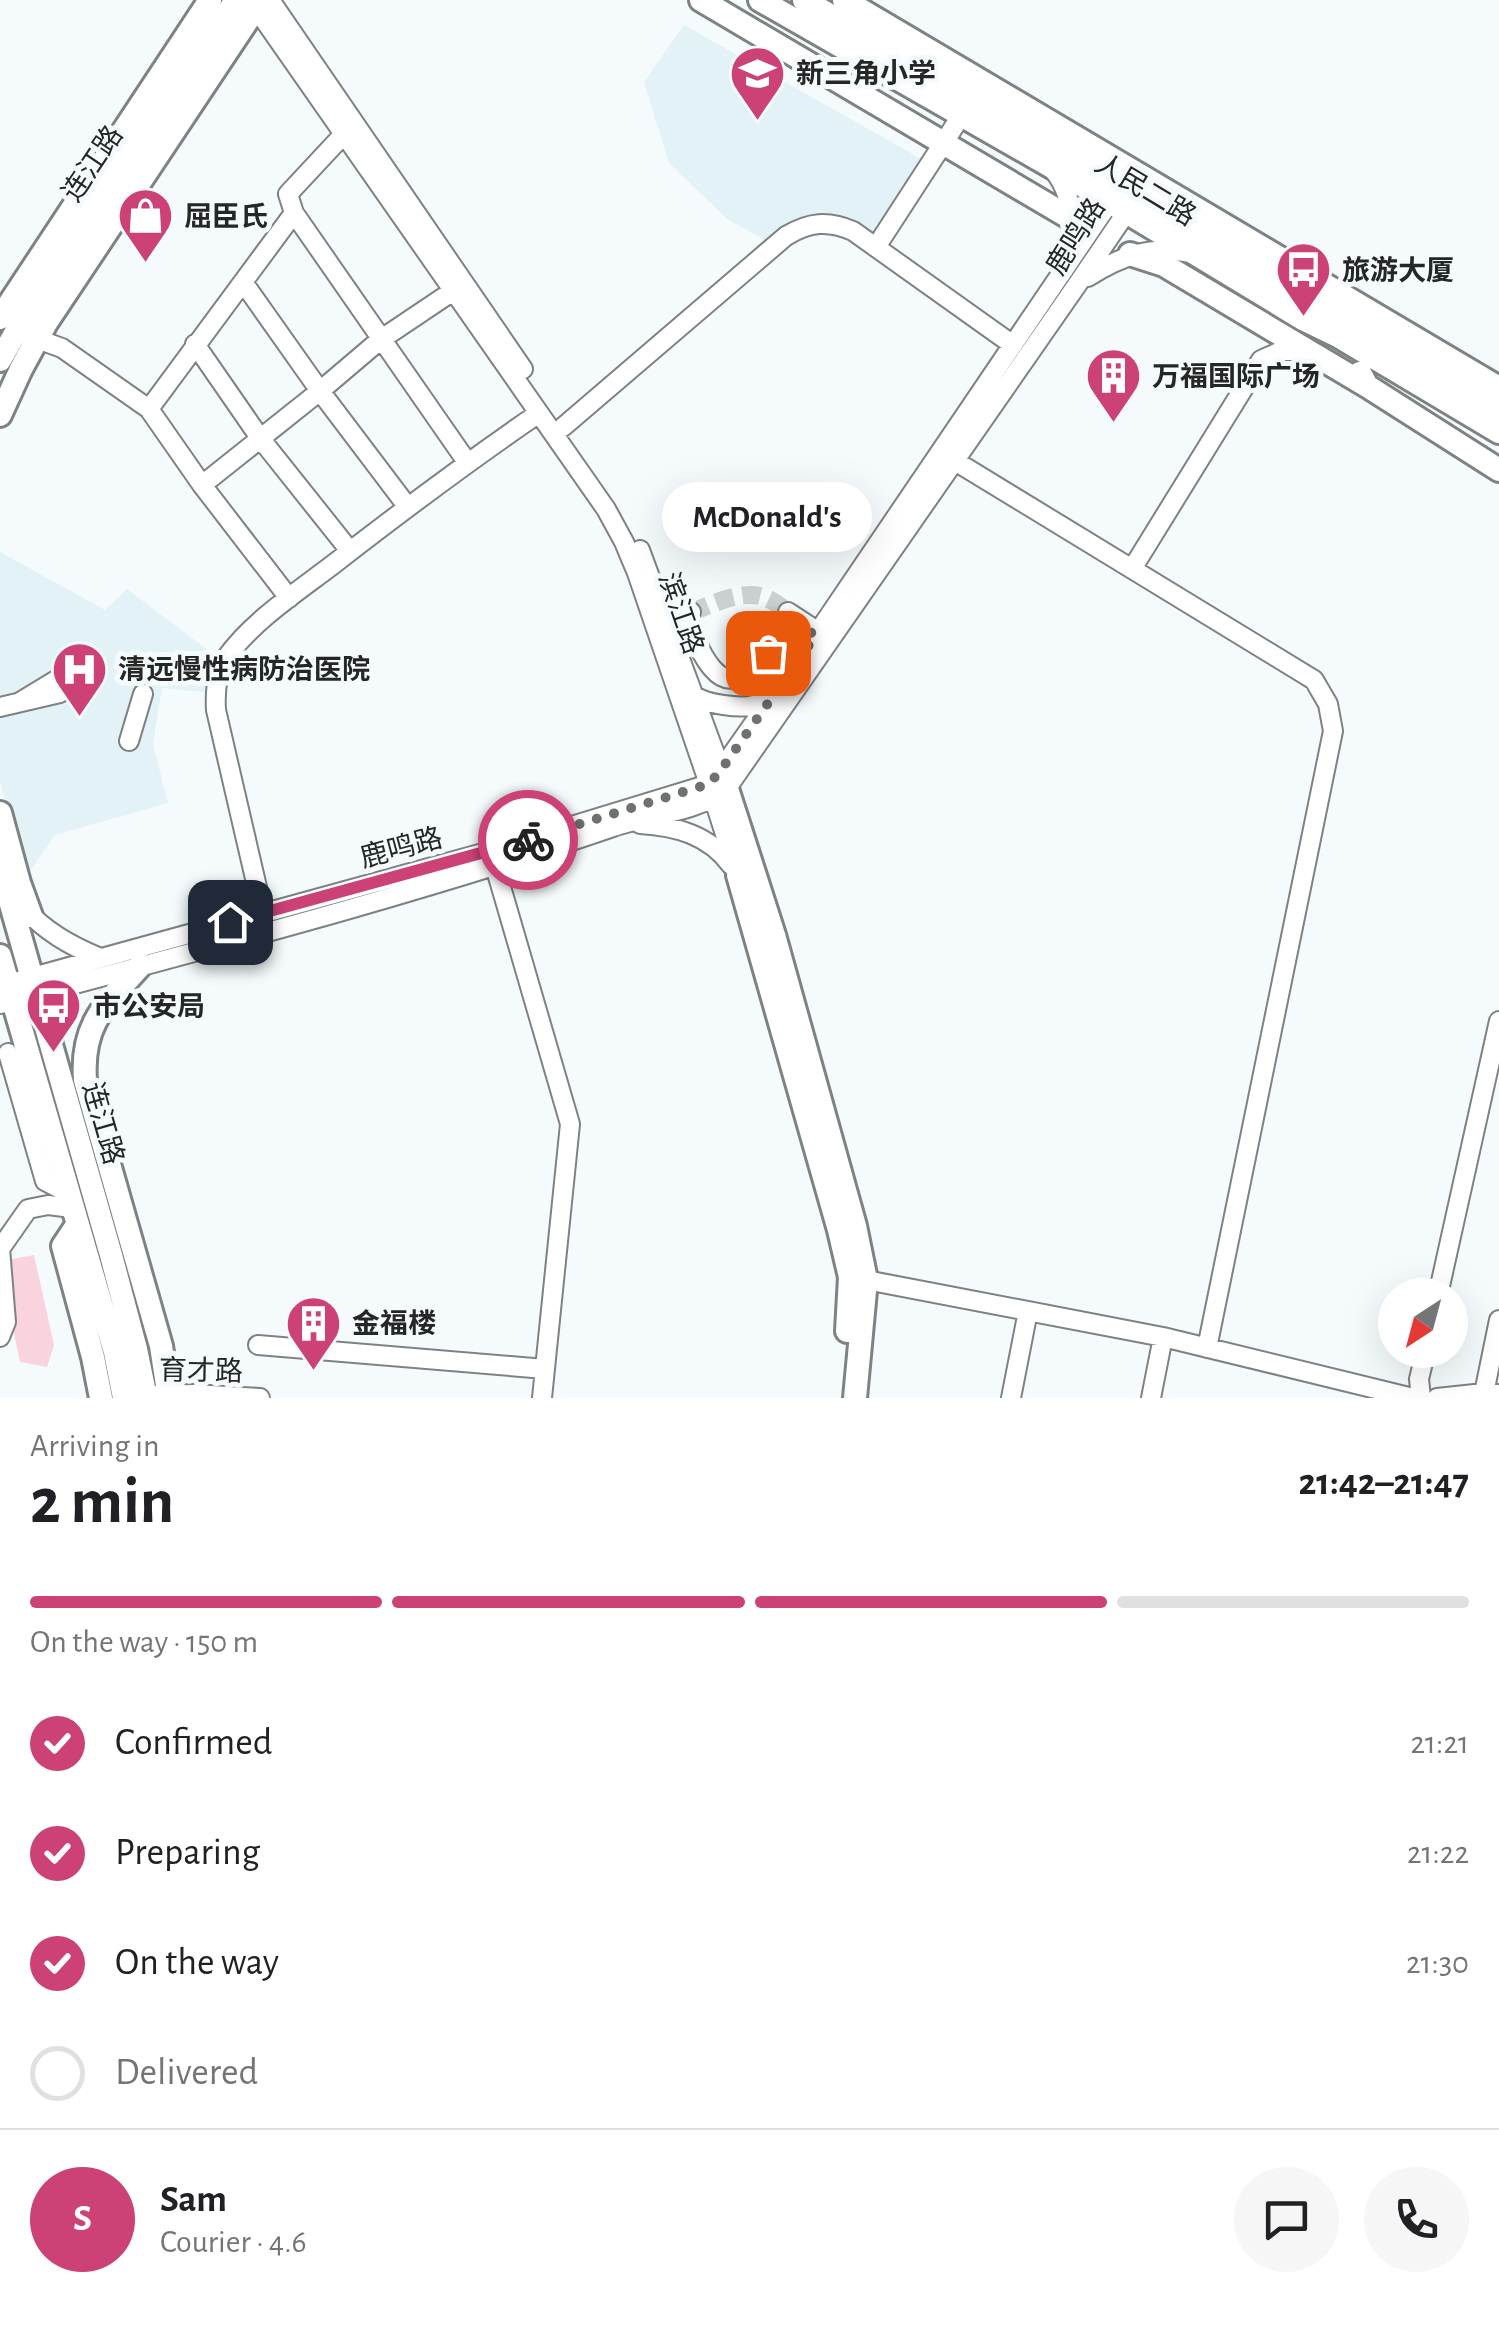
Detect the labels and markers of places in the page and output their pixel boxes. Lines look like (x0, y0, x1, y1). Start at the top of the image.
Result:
school or university icon: 新三角小学 (727, 43, 787, 122)
place label: 新三角小学 (796, 59, 936, 89)
shop icon: 屈臣氏 (115, 186, 175, 265)
place label: 屈臣氏 (184, 202, 268, 232)
bus stop icon: 旅游大厦 (1273, 240, 1333, 319)
place label: 旅游大厦 (1342, 255, 1454, 286)
building icon: 万福国际广场 (1083, 346, 1143, 425)
place label: 万福国际广场 (1152, 361, 1320, 392)
callout: McDonald's (663, 483, 873, 553)
pin (726, 611, 811, 696)
hospital icon: 清远慢性病防治医院 (49, 639, 109, 718)
place label: 清远慢性病防治医院 (118, 654, 370, 685)
pin (188, 880, 273, 965)
bus stop icon: 市公安局 (24, 976, 84, 1055)
place label: 市公安局 (93, 991, 205, 1022)
building icon: 金福楼 (283, 1293, 343, 1372)
place label: 金福楼 (352, 1309, 436, 1339)

